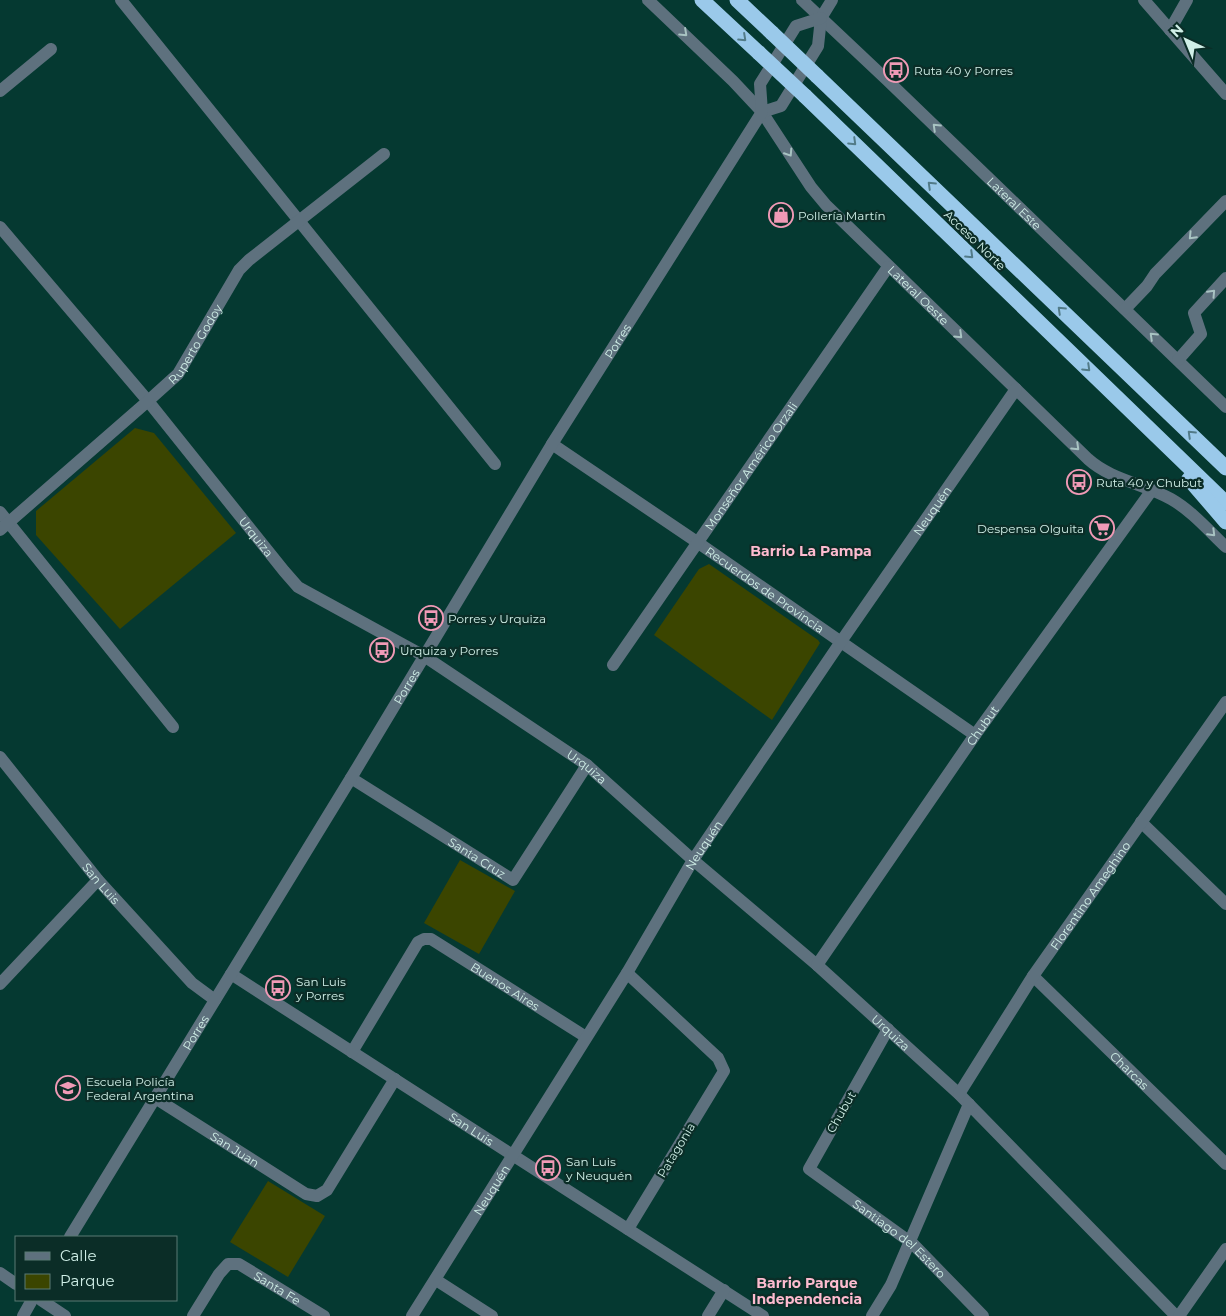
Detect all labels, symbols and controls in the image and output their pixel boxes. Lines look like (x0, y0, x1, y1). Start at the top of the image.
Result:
north arrow (1161, 15, 1211, 65)
text: N (1167, 20, 1187, 41)
one-way arrow (678, 27, 687, 36)
one-way arrow (738, 32, 747, 41)
bus stop icon: Ruta 40 y Porres (883, 57, 909, 83)
place label: Ruta 40 y Porres (914, 63, 1013, 78)
one-way arrow (932, 123, 941, 132)
one-way arrow (847, 136, 856, 145)
one-way arrow (782, 148, 792, 157)
street label: Lateral Este (984, 174, 1045, 233)
one-way arrow (927, 182, 936, 191)
shop icon: Pollería Martín (768, 202, 794, 228)
street label: Acceso Norte (941, 207, 1009, 273)
place label: Pollería Martín (798, 208, 886, 223)
one-way arrow (1189, 230, 1198, 239)
one-way arrow (964, 249, 973, 258)
street label: Lateral Oeste (885, 262, 952, 328)
one-way arrow (1206, 290, 1215, 299)
street label: Ruperto Godoy (165, 301, 225, 387)
one-way arrow (1057, 307, 1066, 316)
street label: Porres (601, 320, 634, 361)
one-way arrow (954, 329, 963, 338)
one-way arrow (1150, 333, 1159, 342)
one-way arrow (1081, 362, 1090, 371)
street label: Monseñor Américo Orzali (701, 399, 800, 533)
one-way arrow (1187, 431, 1196, 440)
one-way arrow (1071, 442, 1080, 451)
bus stop icon: Ruta 40 y Chubut (1066, 469, 1092, 495)
place label: Ruta 40 y Chubut (1096, 475, 1202, 490)
street label: Neuquén (910, 483, 954, 538)
street label: Urquiza (236, 514, 277, 560)
supermarket icon: Despensa Olguita (1089, 515, 1115, 541)
place label: Despensa Olguita (977, 521, 1084, 536)
one-way arrow (1206, 527, 1215, 536)
district label: Barrio La Pampa (750, 542, 872, 560)
street label: Recuerdos de Provincia (703, 543, 827, 636)
bus stop icon: Porres y Urquiza (418, 605, 444, 631)
place label: Porres y Urquiza (448, 611, 546, 626)
bus stop icon: Urquiza y Porres (369, 637, 395, 663)
place label: Urquiza y Porres (400, 643, 498, 658)
street label: Porres (390, 666, 423, 707)
street label: Chubut (963, 702, 1002, 748)
street label: Urquiza (564, 746, 610, 787)
street label: Neuquén (681, 817, 725, 872)
street label: Santa Cruz (446, 834, 509, 881)
street label: Florentino Ameghino (1047, 838, 1133, 952)
street label: San Luis (80, 860, 124, 907)
street label: Buenos Aires (468, 959, 543, 1013)
place label: San Luis y Porres (295, 974, 346, 1003)
bus stop icon: San Luis y Porres (265, 975, 291, 1001)
street label: Urquiza (869, 1011, 913, 1054)
street label: Porres (179, 1012, 212, 1053)
street label: Charcas (1107, 1048, 1152, 1092)
place label: Escuela Policía Federal Argentina (86, 1074, 194, 1103)
school or university icon: Escuela Policía Federal Argentina (55, 1075, 81, 1101)
street label: Chubut (823, 1088, 859, 1136)
street label: San Luis (447, 1109, 497, 1149)
street label: Patagonia (654, 1120, 698, 1180)
street label: San Juan (208, 1128, 262, 1170)
place label: San Luis y Neuquén (565, 1154, 632, 1183)
bus stop icon: San Luis y Neuquén (535, 1155, 561, 1181)
street label: Neuquén (470, 1162, 513, 1218)
street label: Santiago del Estero (850, 1196, 949, 1281)
legend (15, 1236, 178, 1301)
text: Calle (60, 1246, 97, 1265)
street label: Santa Fe (251, 1268, 304, 1308)
text: Parque (60, 1271, 115, 1290)
district label: Barrio Parque Independencia (752, 1274, 862, 1308)

